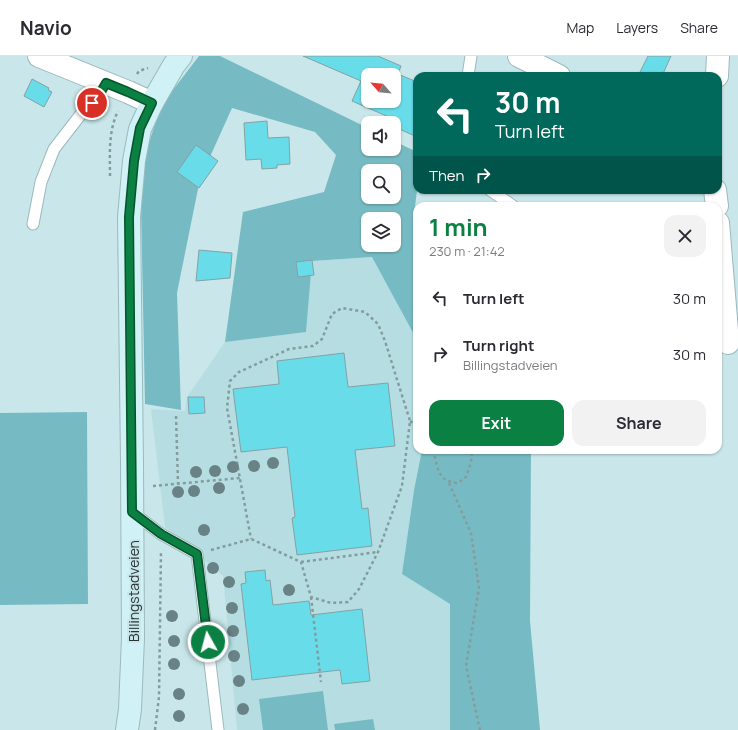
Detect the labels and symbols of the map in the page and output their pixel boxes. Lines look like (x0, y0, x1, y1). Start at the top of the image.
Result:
north arrow (361, 68, 401, 108)
pin (75, 86, 109, 120)
street label: Billingstadveien (124, 540, 143, 642)
position arrow (187, 621, 229, 663)

